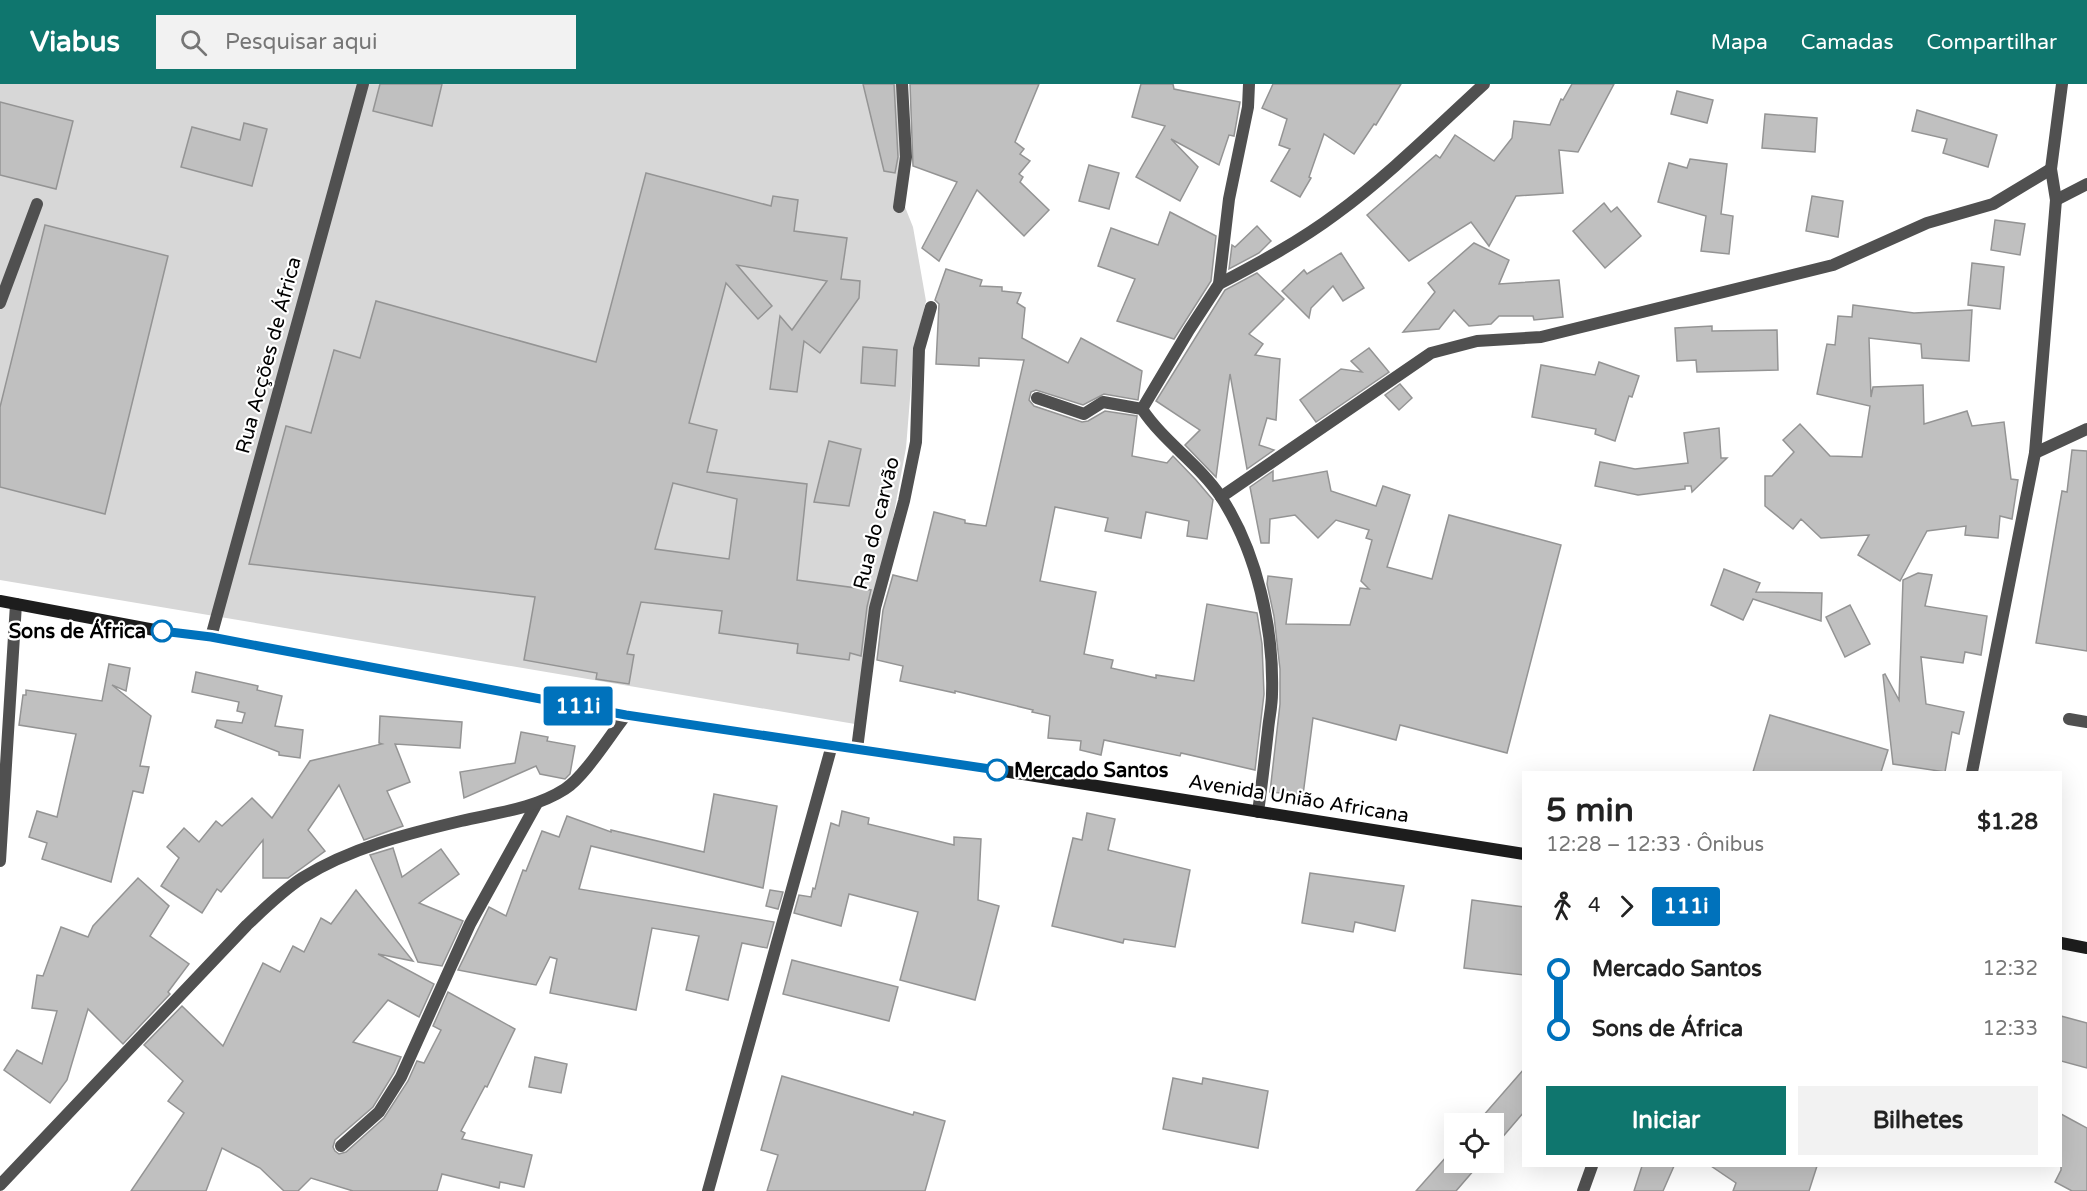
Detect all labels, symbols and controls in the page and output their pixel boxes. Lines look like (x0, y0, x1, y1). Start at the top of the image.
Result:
search box (156, 15, 576, 69)
text: Viabus (30, 25, 120, 59)
icon: search (177, 26, 210, 59)
text: Pesquisar aqui (225, 29, 377, 55)
text: Mapa (1711, 30, 1768, 55)
text: Camadas (1801, 30, 1893, 55)
text: Compartilhar (1926, 30, 2057, 55)
street label: Rua Acções de África (230, 254, 307, 456)
street label: Rua do carvão (849, 454, 905, 592)
place label: Sons de África (9, 618, 146, 644)
marker: Sons de África (151, 620, 173, 642)
line badge: 111i (536, 686, 620, 726)
text: 111i (556, 694, 600, 719)
marker: Mercado Santos (986, 759, 1008, 781)
place label: Mercado Santos (1014, 759, 1169, 783)
street label: Avenida União Africana (1187, 770, 1411, 828)
text: 5 min (1546, 791, 1634, 830)
text: $1.28 (1977, 809, 2038, 835)
text: 12:28 – 12:33 · Ônibus (1546, 833, 1764, 857)
icon: walk (1546, 890, 1579, 923)
icon: forward (1610, 890, 1643, 923)
text: 4 (1588, 894, 1601, 918)
text: 111i (1664, 894, 1708, 919)
text: Mercado Santos (1592, 956, 1762, 982)
text: 12:32 (1983, 957, 2038, 981)
text: Sons de África (1592, 1016, 1743, 1042)
text: 12:33 (1983, 1017, 2038, 1041)
button: Iniciar (1546, 1086, 1786, 1155)
button: Bilhetes (1798, 1086, 2038, 1155)
map controls (1444, 1113, 1504, 1173)
button: locate (1444, 1113, 1504, 1173)

